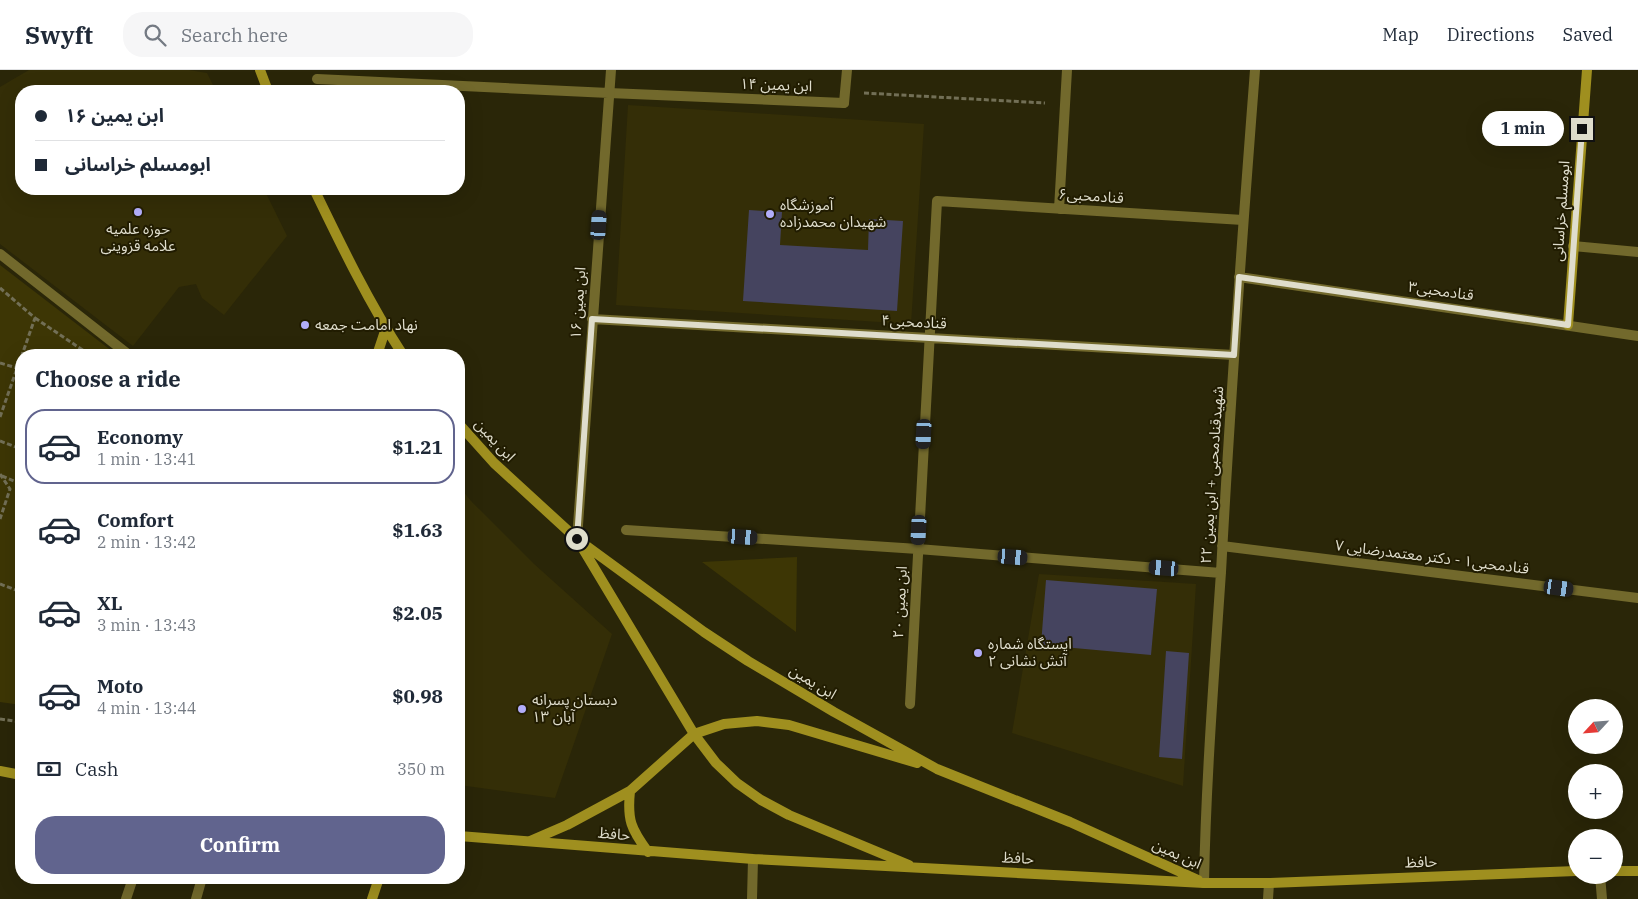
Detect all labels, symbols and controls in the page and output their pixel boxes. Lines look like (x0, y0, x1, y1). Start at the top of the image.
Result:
search box (123, 12, 473, 57)
text: Swyft (25, 19, 93, 51)
icon: search (141, 21, 169, 49)
text: Search here (181, 23, 288, 47)
text: Map (1382, 23, 1419, 46)
text: Directions (1447, 23, 1535, 46)
text: Saved (1563, 23, 1613, 46)
street label: ابن یمین ۱۴ (740, 74, 813, 95)
text: ابن یمین ۱۶ (65, 103, 164, 127)
callout: 1 min (1482, 112, 1564, 146)
text: 1 min (1501, 118, 1545, 138)
route end (1571, 118, 1593, 140)
text: ابومسلم خراسانی (65, 152, 211, 176)
street label: ابومسلم خراسانی (1548, 160, 1575, 262)
street label: قنادمحبی۶ (1058, 184, 1125, 207)
place label: آموزشگاه شهیدان محمدزاده (780, 195, 887, 231)
marker: حوزه علمیه علامه قزوینی (132, 206, 144, 218)
marker: آموزشگاه شهیدان محمدزاده (764, 208, 776, 220)
car (590, 210, 607, 240)
place label: حوزه علمیه علامه قزوینی (100, 219, 176, 255)
street label: ابن یمین ۱۶ (565, 266, 590, 340)
street label: قنادمحبی۳ (1407, 277, 1475, 305)
street label: قنادمحبی۴ (881, 310, 948, 333)
place label: نهاد امامت جمعه (315, 315, 418, 334)
marker: نهاد امامت جمعه (299, 319, 311, 331)
text: Choose a ride (35, 364, 181, 393)
street label: شهیدقنادمحبی + ابن یمین ۲۲ (1196, 385, 1227, 565)
street label: ابن یمین (471, 414, 520, 465)
car (915, 419, 932, 449)
icon: car (37, 424, 82, 469)
text: Economy (97, 425, 183, 449)
text: $1.21 (392, 435, 443, 459)
text: 1 min · 13:41 (97, 449, 196, 469)
icon: car (37, 507, 82, 552)
text: Comfort (97, 508, 174, 532)
car (910, 515, 927, 545)
text: $1.63 (392, 518, 443, 542)
route start (566, 528, 588, 550)
car (727, 528, 758, 546)
text: 2 min · 13:42 (97, 532, 196, 552)
street label: قنادمحبی۱ - دکتر معتمدرضایی ۷ (1334, 535, 1530, 578)
car (997, 548, 1028, 566)
car (1148, 559, 1179, 577)
street label: ابن یمین ۲۰ (888, 565, 911, 639)
car (1543, 578, 1574, 598)
icon: car (37, 590, 82, 635)
text: XL (97, 591, 123, 615)
text: $2.05 (392, 601, 443, 625)
text: 3 min · 13:43 (97, 615, 196, 635)
place label: ایستگاه شماره ۲ آتش نشانی (988, 634, 1072, 670)
marker: ایستگاه شماره ۲ آتش نشانی (972, 647, 984, 659)
street label: ابن یمین (786, 660, 840, 703)
icon: car (37, 673, 82, 718)
text: Moto (97, 674, 143, 698)
text: $0.98 (392, 684, 443, 708)
place label: دبستان پسرانه ۱۳ آبان (532, 690, 617, 726)
text: 4 min · 13:44 (97, 698, 196, 718)
north arrow (1568, 699, 1622, 754)
map controls (1568, 699, 1623, 884)
marker: دبستان پسرانه ۱۳ آبان (516, 703, 528, 715)
icon: cash (35, 755, 63, 783)
text: Cash (75, 757, 119, 781)
text: 350 m (397, 759, 445, 779)
button: + (1568, 764, 1623, 819)
button: Confirm (35, 816, 445, 874)
street label: حافظ (597, 823, 631, 844)
button: − (1568, 829, 1623, 884)
street label: ابن یمین (1150, 834, 1205, 873)
street label: حافظ (1001, 847, 1035, 868)
street label: حافظ (1404, 851, 1438, 872)

